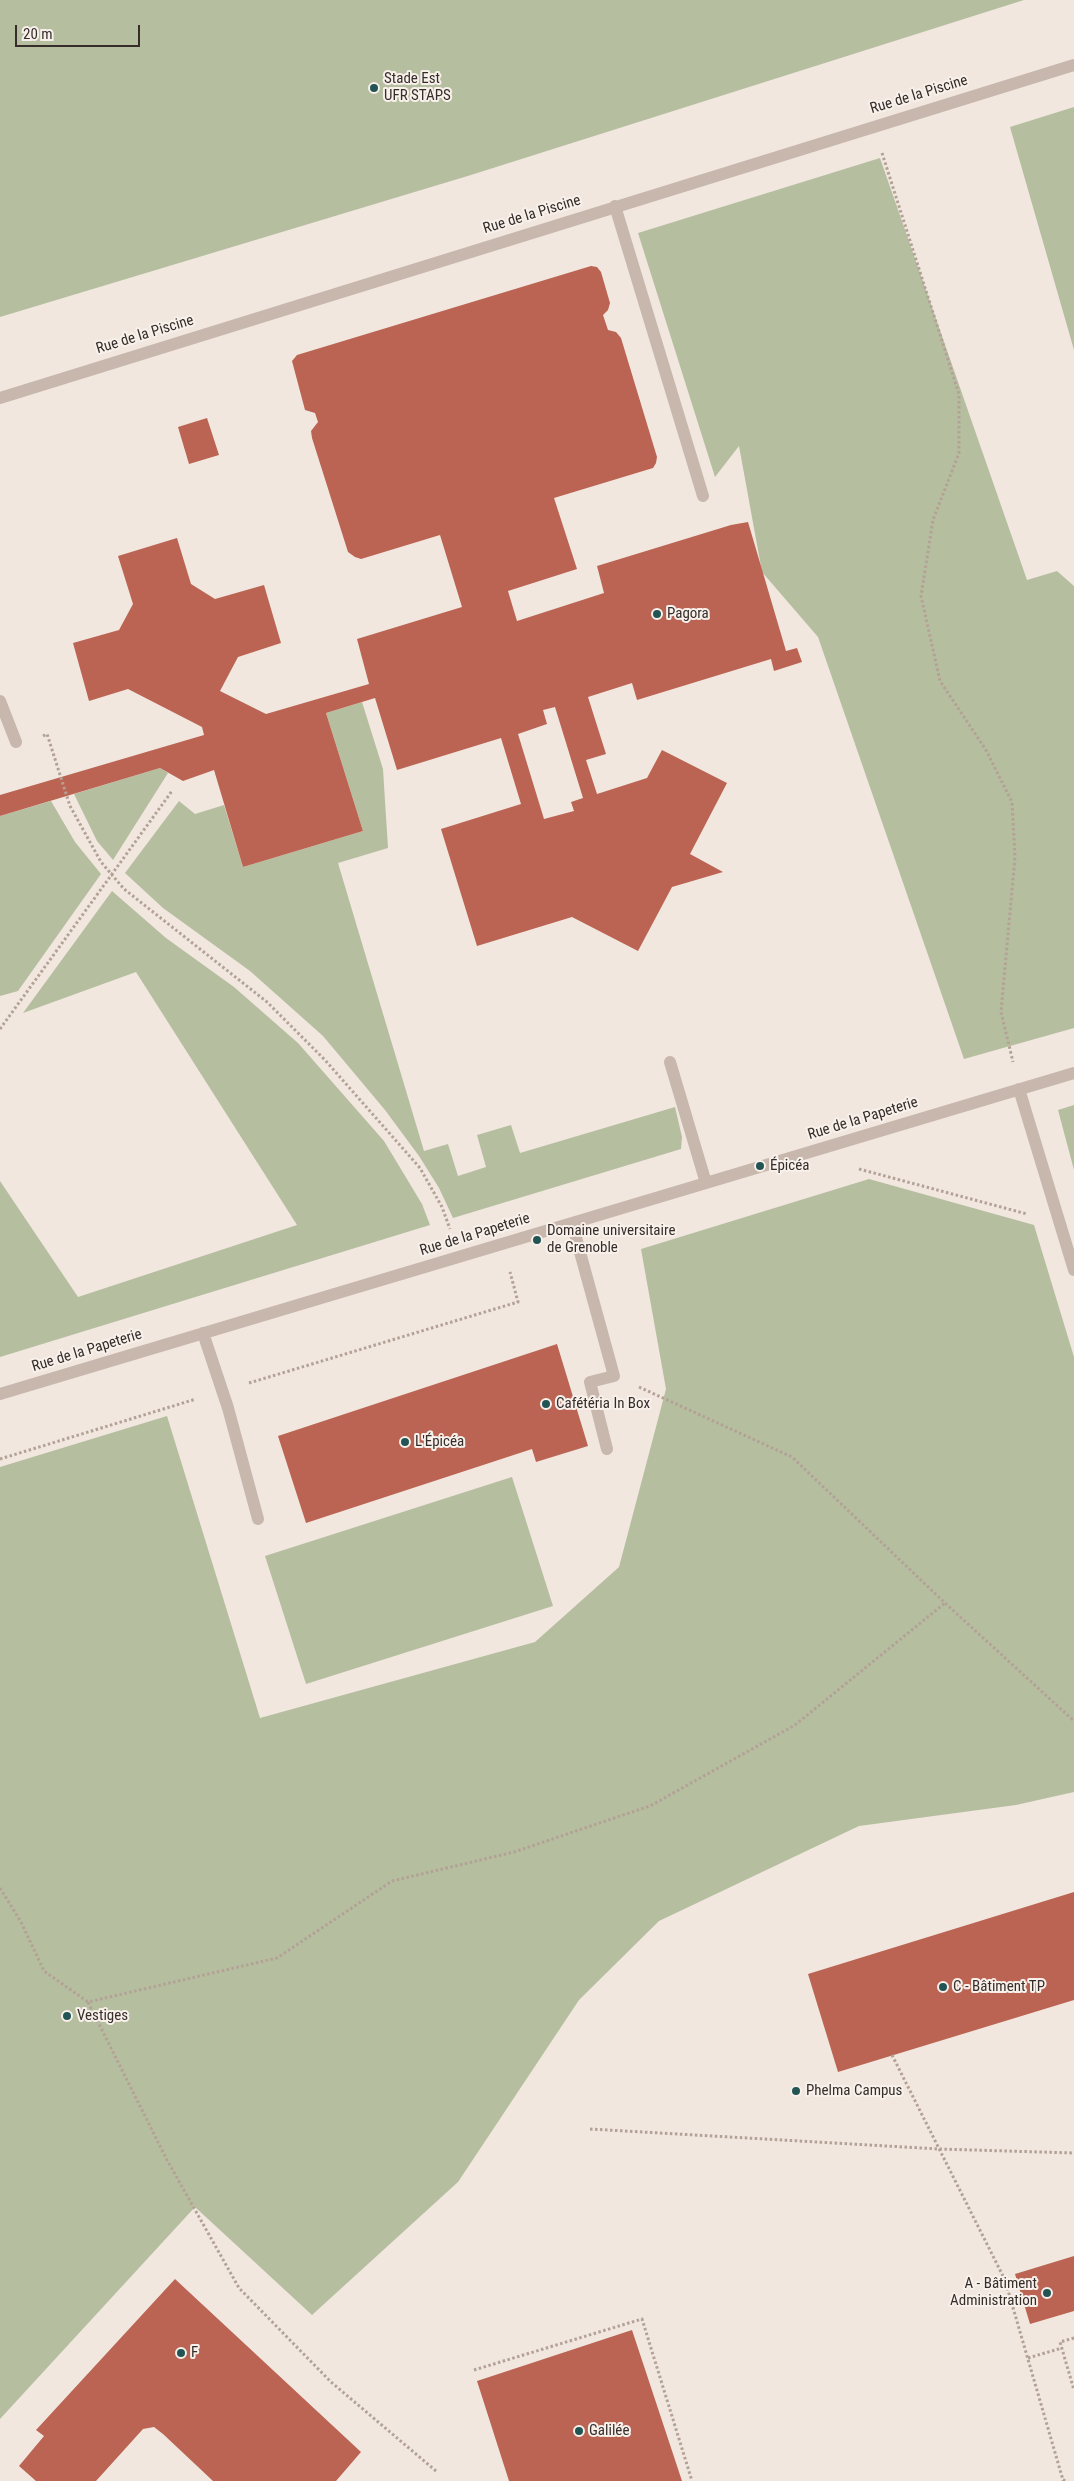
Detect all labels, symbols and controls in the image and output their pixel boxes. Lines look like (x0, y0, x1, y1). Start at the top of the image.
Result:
scale bar (18, 15, 142, 47)
text: 20 m (23, 25, 53, 43)
place label: Stade Est UFR STAPS (384, 70, 451, 105)
street label: Rue de la Piscine (868, 72, 970, 118)
marker: Stade Est UFR STAPS (368, 82, 380, 94)
street label: Rue de la Piscine (481, 192, 583, 238)
street label: Rue de la Piscine (94, 312, 196, 358)
place label: Pagora (667, 605, 709, 623)
marker: Pagora (651, 608, 663, 620)
street label: Rue de la Papeterie (806, 1094, 920, 1144)
place label: Épicéa (770, 1157, 809, 1175)
marker: Épicéa (754, 1160, 766, 1172)
street label: Rue de la Papeterie (418, 1210, 532, 1260)
place label: Domaine universitaire de Grenoble (547, 1222, 675, 1257)
marker: Domaine universitaire de Grenoble (531, 1234, 543, 1246)
street label: Rue de la Papeterie (30, 1326, 144, 1376)
place label: Cafétéria In Box (556, 1395, 650, 1413)
marker: Cafétéria In Box (540, 1398, 552, 1410)
place label: L'Épicéa (415, 1433, 464, 1451)
marker: L'Épicéa (399, 1436, 411, 1448)
place label: C - Bâtiment TP (953, 1978, 1045, 1996)
marker: C - Bâtiment TP (937, 1981, 949, 1993)
place label: Vestiges (77, 2007, 128, 2025)
marker: Vestiges (61, 2010, 73, 2022)
place label: Phelma Campus (806, 2082, 902, 2100)
marker: Phelma Campus (790, 2085, 802, 2097)
place label: A - Bâtiment Administration (950, 2275, 1037, 2310)
marker: A - Bâtiment Administration (1041, 2287, 1053, 2299)
place label: F (191, 2344, 198, 2362)
marker: F (175, 2347, 187, 2359)
place label: Galilée (589, 2422, 629, 2440)
marker: Galilée (573, 2425, 585, 2437)

